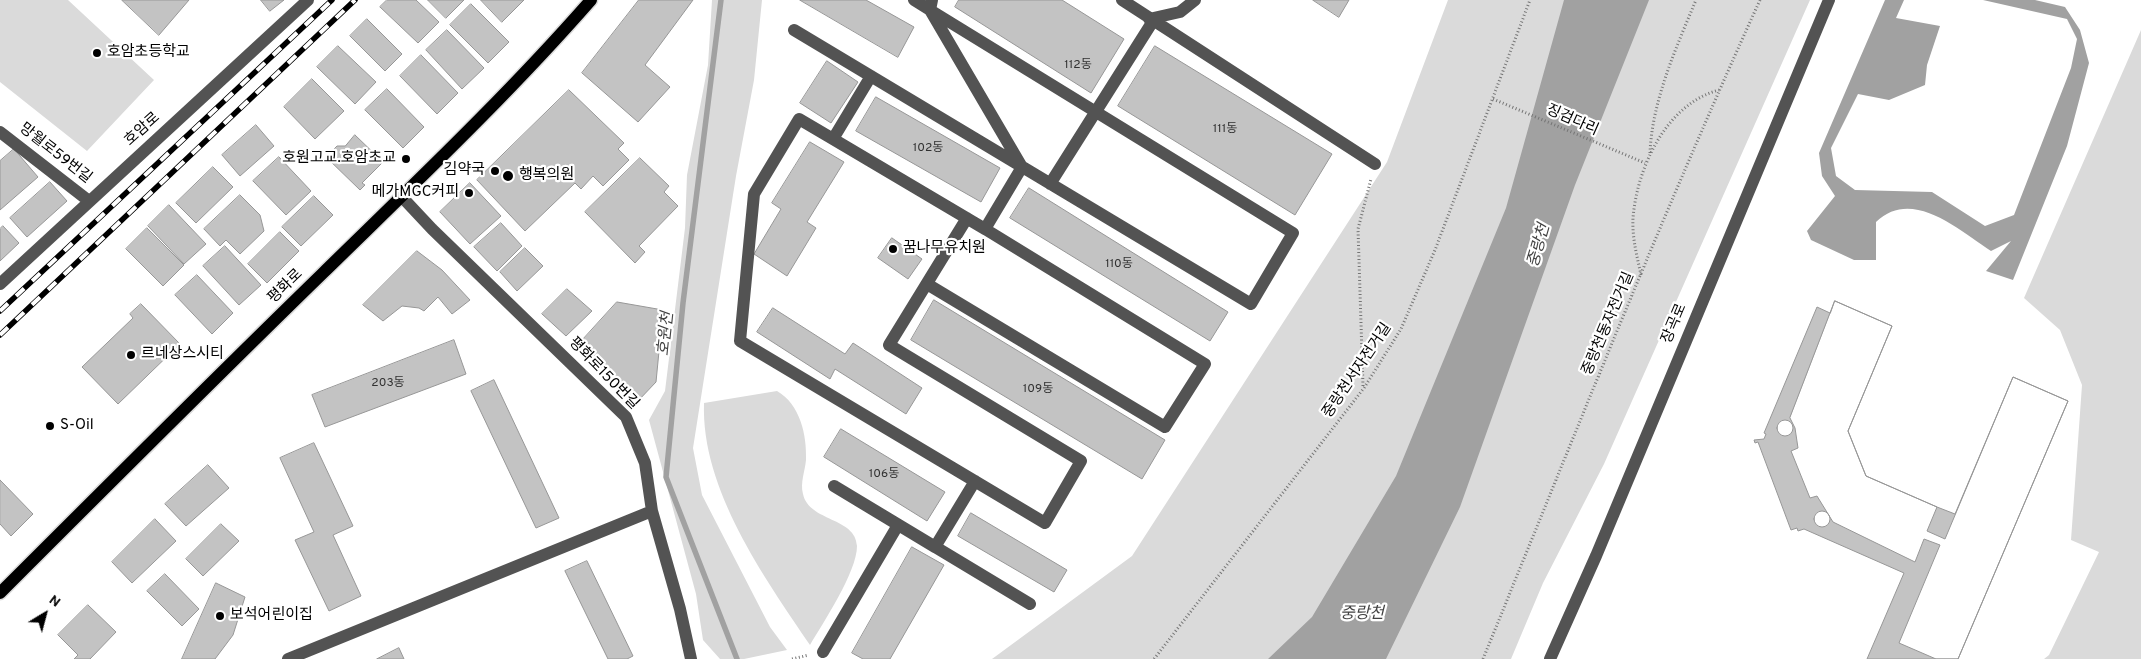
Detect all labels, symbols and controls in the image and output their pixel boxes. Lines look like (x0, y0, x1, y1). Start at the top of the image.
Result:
place label: 호암초등학교 (107, 44, 190, 62)
marker: 호암초등학교 (91, 47, 103, 59)
house number: 112동 (1064, 59, 1092, 73)
street label: 징검다리 (1543, 102, 1601, 140)
street label: 호암로 (122, 109, 164, 151)
street label: 망월로59번길 (15, 120, 95, 188)
house number: 111동 (1213, 123, 1237, 137)
house number: 102동 (913, 142, 943, 156)
place label: 호원고교.호암초교 (282, 150, 396, 168)
marker: 호원고교.호암초교 (400, 153, 412, 165)
place label: 김약국 (444, 162, 485, 180)
marker: 김약국 (489, 165, 501, 177)
place label: 행복의원 (519, 167, 574, 185)
marker: 행복의원 (501, 169, 515, 183)
place label: 메가MGC커피 (372, 184, 459, 202)
marker: 메가MGC커피 (463, 187, 475, 199)
water label: 중랑천 (1525, 222, 1555, 270)
place label: 꿈나무유치원 (903, 240, 986, 258)
marker: 꿈나무유치원 (887, 243, 899, 255)
house number: 110동 (1105, 258, 1133, 272)
street label: 평화로 (265, 266, 307, 308)
street label: 중랑천동자전거길 (1579, 270, 1639, 378)
street label: 장곡로 (1659, 301, 1691, 347)
water label: 호원천 (655, 311, 679, 357)
street label: 중랑천서자전거길 (1320, 320, 1396, 422)
street label: 평화로150번길 (564, 334, 642, 414)
place label: 르네상스시티 (141, 346, 224, 364)
marker: 르네상스시티 (125, 349, 137, 361)
house number: 203동 (371, 377, 405, 391)
house number: 109동 (1023, 383, 1053, 397)
place label: S-Oil (60, 417, 94, 435)
marker: S-Oil (44, 420, 56, 432)
house number: 106동 (869, 468, 899, 482)
north arrow (20, 589, 70, 639)
text: N (45, 592, 63, 611)
water label: 중랑천 (1340, 605, 1384, 625)
place label: 보석어린이집 (230, 607, 313, 625)
marker: 보석어린이집 (214, 610, 226, 622)

